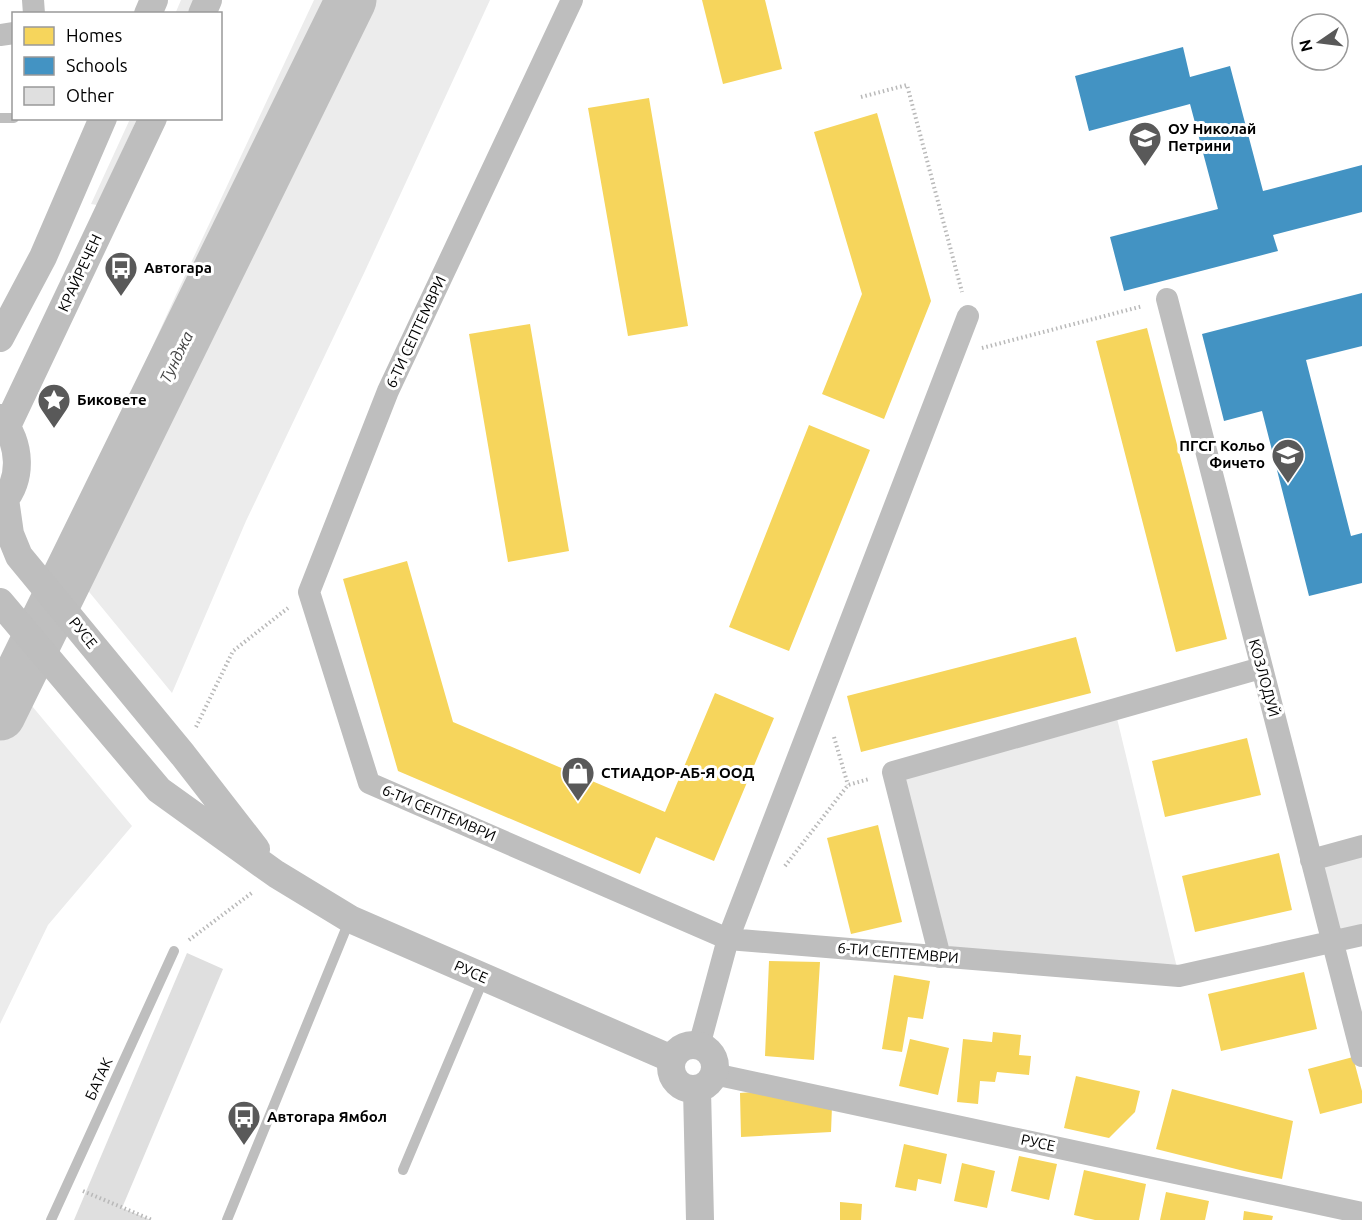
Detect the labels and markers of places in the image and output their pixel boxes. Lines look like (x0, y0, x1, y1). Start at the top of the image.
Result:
school or university icon: ОУ Николай Петрини (1127, 120, 1163, 167)
place label: ОУ Николай Петрини (1168, 120, 1256, 154)
bus stop icon: Автогара (103, 250, 139, 297)
place label: Автогара (144, 259, 212, 276)
place icon: Биковете (36, 382, 72, 429)
place label: Биковете (77, 391, 147, 408)
place label: ПГСГ Кольо Фичето (1179, 437, 1265, 471)
school or university icon: ПГСГ Кольо Фичето (1270, 437, 1306, 484)
shop icon: СТИАДОР-АБ-Я ООД (560, 755, 596, 802)
place label: СТИАДОР-АБ-Я ООД (601, 764, 755, 781)
bus stop icon: Автогара Ямбол (226, 1099, 262, 1146)
place label: Автогара Ямбол (267, 1108, 387, 1125)

